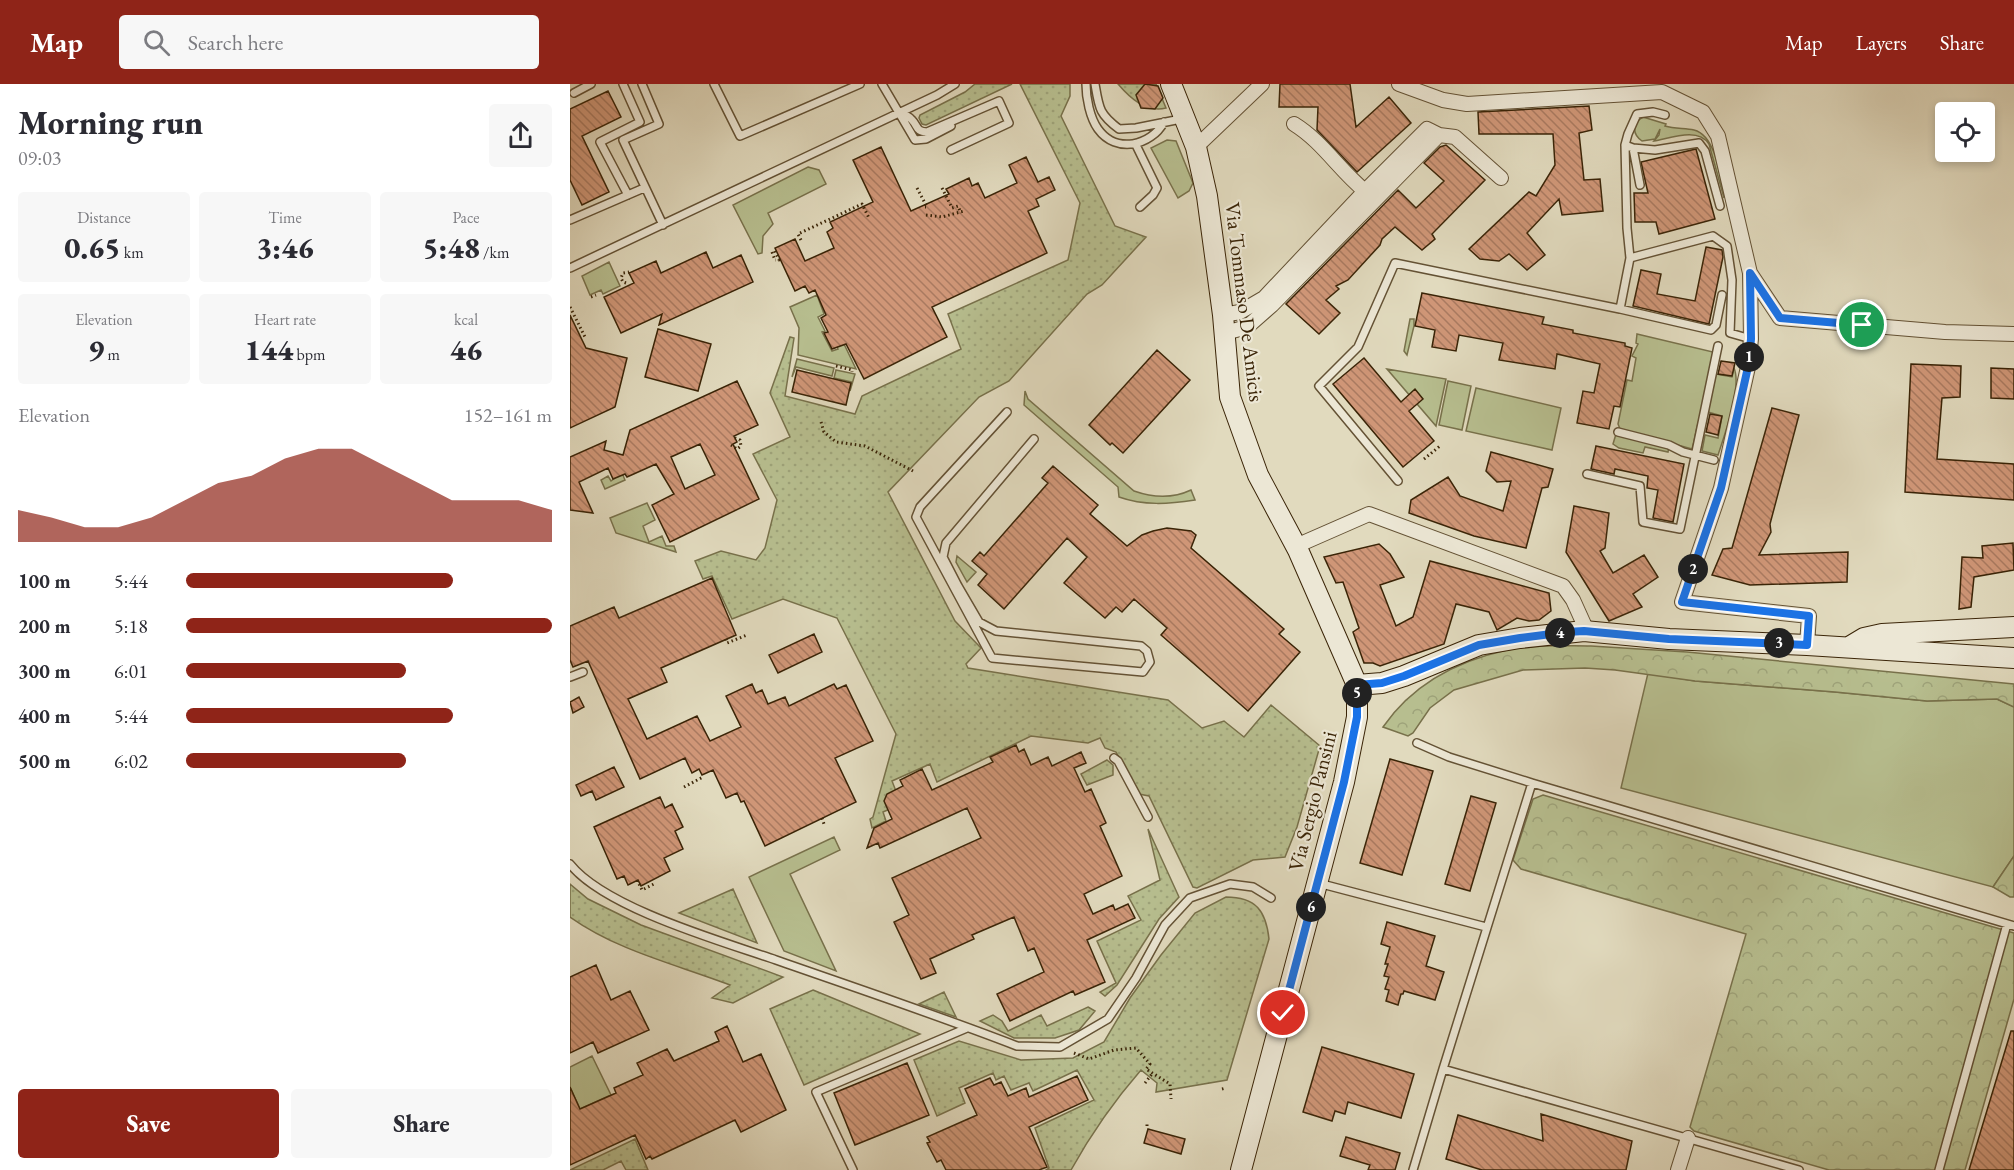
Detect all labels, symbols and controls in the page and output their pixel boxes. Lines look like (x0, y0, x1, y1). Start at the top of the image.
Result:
search box (119, 15, 539, 69)
text: Map (30, 24, 83, 60)
icon: search (140, 26, 173, 59)
text: Search here (188, 28, 283, 57)
text: Map (1785, 29, 1823, 56)
text: Layers (1856, 29, 1907, 56)
text: Share (1940, 29, 1984, 56)
text: Morning run (18, 101, 203, 144)
map controls (1935, 102, 1995, 162)
button: locate (1935, 102, 1995, 162)
button: share (489, 104, 552, 167)
text: 09:03 (18, 145, 61, 171)
street label: Via Tommaso De Amicis (1219, 201, 1271, 404)
text: Distance (77, 207, 131, 228)
text: Time (268, 207, 302, 228)
text: Pace (453, 207, 479, 228)
text: 0.65 (64, 228, 120, 267)
text: 3:46 (256, 228, 314, 267)
text: 5:48 (423, 228, 480, 267)
text: km (120, 242, 144, 263)
text: /km (480, 242, 509, 263)
pin (1836, 299, 1887, 350)
icon: arrive (1845, 308, 1878, 341)
text: Elevation (75, 309, 133, 330)
text: Heart rate (254, 309, 316, 330)
text: kcal (454, 309, 478, 330)
text: 9 (88, 330, 104, 369)
text: 144 (245, 330, 293, 369)
text: 46 (450, 330, 482, 369)
pin: 1 (1734, 342, 1764, 372)
text: m (104, 344, 120, 365)
text: bpm (293, 344, 325, 365)
text: 1 (1745, 346, 1753, 367)
text: Elevation (18, 402, 90, 428)
text: 152–161 m (464, 402, 552, 428)
pin: 2 (1678, 554, 1708, 584)
text: 2 (1689, 558, 1697, 579)
text: 100 m (18, 568, 71, 594)
text: 5:44 (114, 568, 148, 594)
text: 200 m (18, 613, 71, 639)
text: 5:18 (114, 613, 148, 639)
pin: 4 (1545, 618, 1575, 648)
text: 4 (1556, 622, 1564, 643)
pin: 3 (1764, 628, 1794, 658)
text: 3 (1775, 632, 1783, 653)
text: 300 m (18, 658, 71, 684)
text: 6:01 (114, 658, 148, 684)
pin: 5 (1342, 678, 1372, 708)
text: 5 (1353, 682, 1361, 703)
text: 400 m (18, 703, 71, 729)
text: 5:44 (114, 703, 148, 729)
street label: Via Sergio Pansini (1282, 728, 1342, 874)
text: 500 m (18, 748, 71, 774)
text: 6:02 (114, 748, 148, 774)
pin: 6 (1296, 892, 1326, 922)
text: 6 (1307, 896, 1315, 917)
pin (1257, 987, 1308, 1038)
icon: check (1266, 996, 1299, 1029)
button: Save (18, 1089, 279, 1158)
button: Share (291, 1089, 552, 1158)

